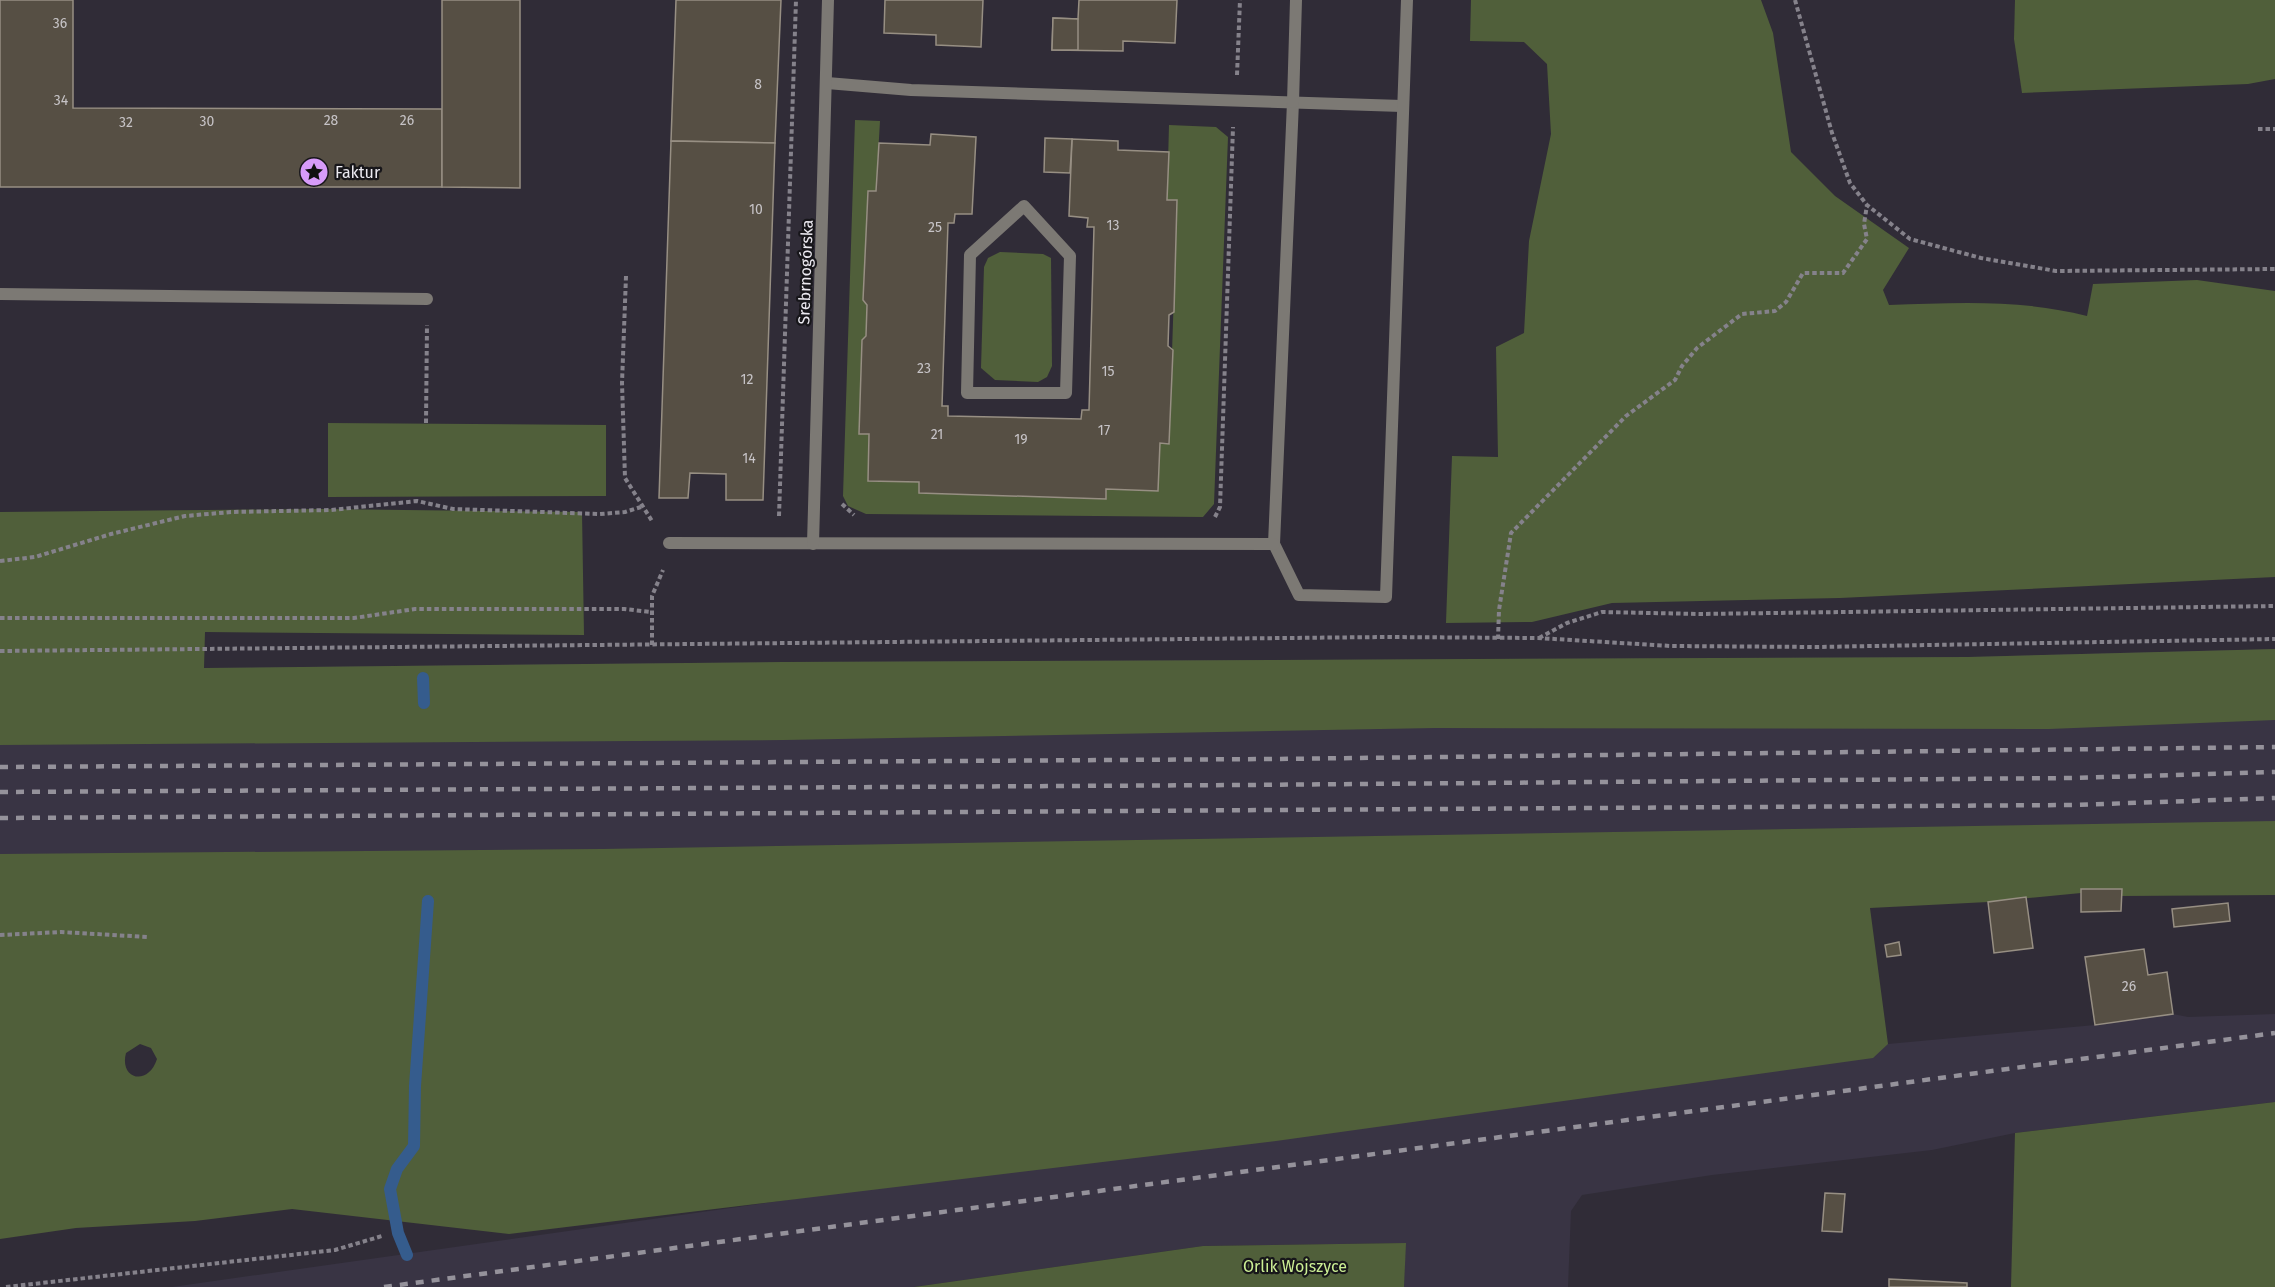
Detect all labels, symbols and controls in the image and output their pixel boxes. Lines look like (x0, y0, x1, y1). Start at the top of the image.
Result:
house number: 36 (53, 15, 67, 32)
house number: 8 (754, 76, 762, 93)
house number: 34 (54, 92, 69, 109)
house number: 28 (324, 112, 339, 129)
house number: 26 (400, 112, 414, 129)
house number: 30 (200, 113, 215, 130)
house number: 32 (119, 114, 133, 131)
place icon: Faktur (298, 156, 330, 188)
place label: Faktur (335, 163, 381, 182)
house number: 10 (749, 201, 763, 218)
house number: 13 (1106, 217, 1120, 234)
street label: Srebrnogórska (794, 219, 817, 325)
house number: 25 (928, 219, 942, 236)
house number: 23 (917, 360, 931, 377)
house number: 15 (1101, 363, 1115, 380)
house number: 12 (741, 371, 754, 388)
house number: 17 (1098, 422, 1110, 439)
house number: 21 (931, 426, 943, 443)
house number: 19 (1014, 431, 1028, 448)
house number: 14 (742, 450, 756, 467)
house number: 26 (2122, 978, 2136, 995)
park label: Orlik Wojszyce (1243, 1257, 1347, 1276)

